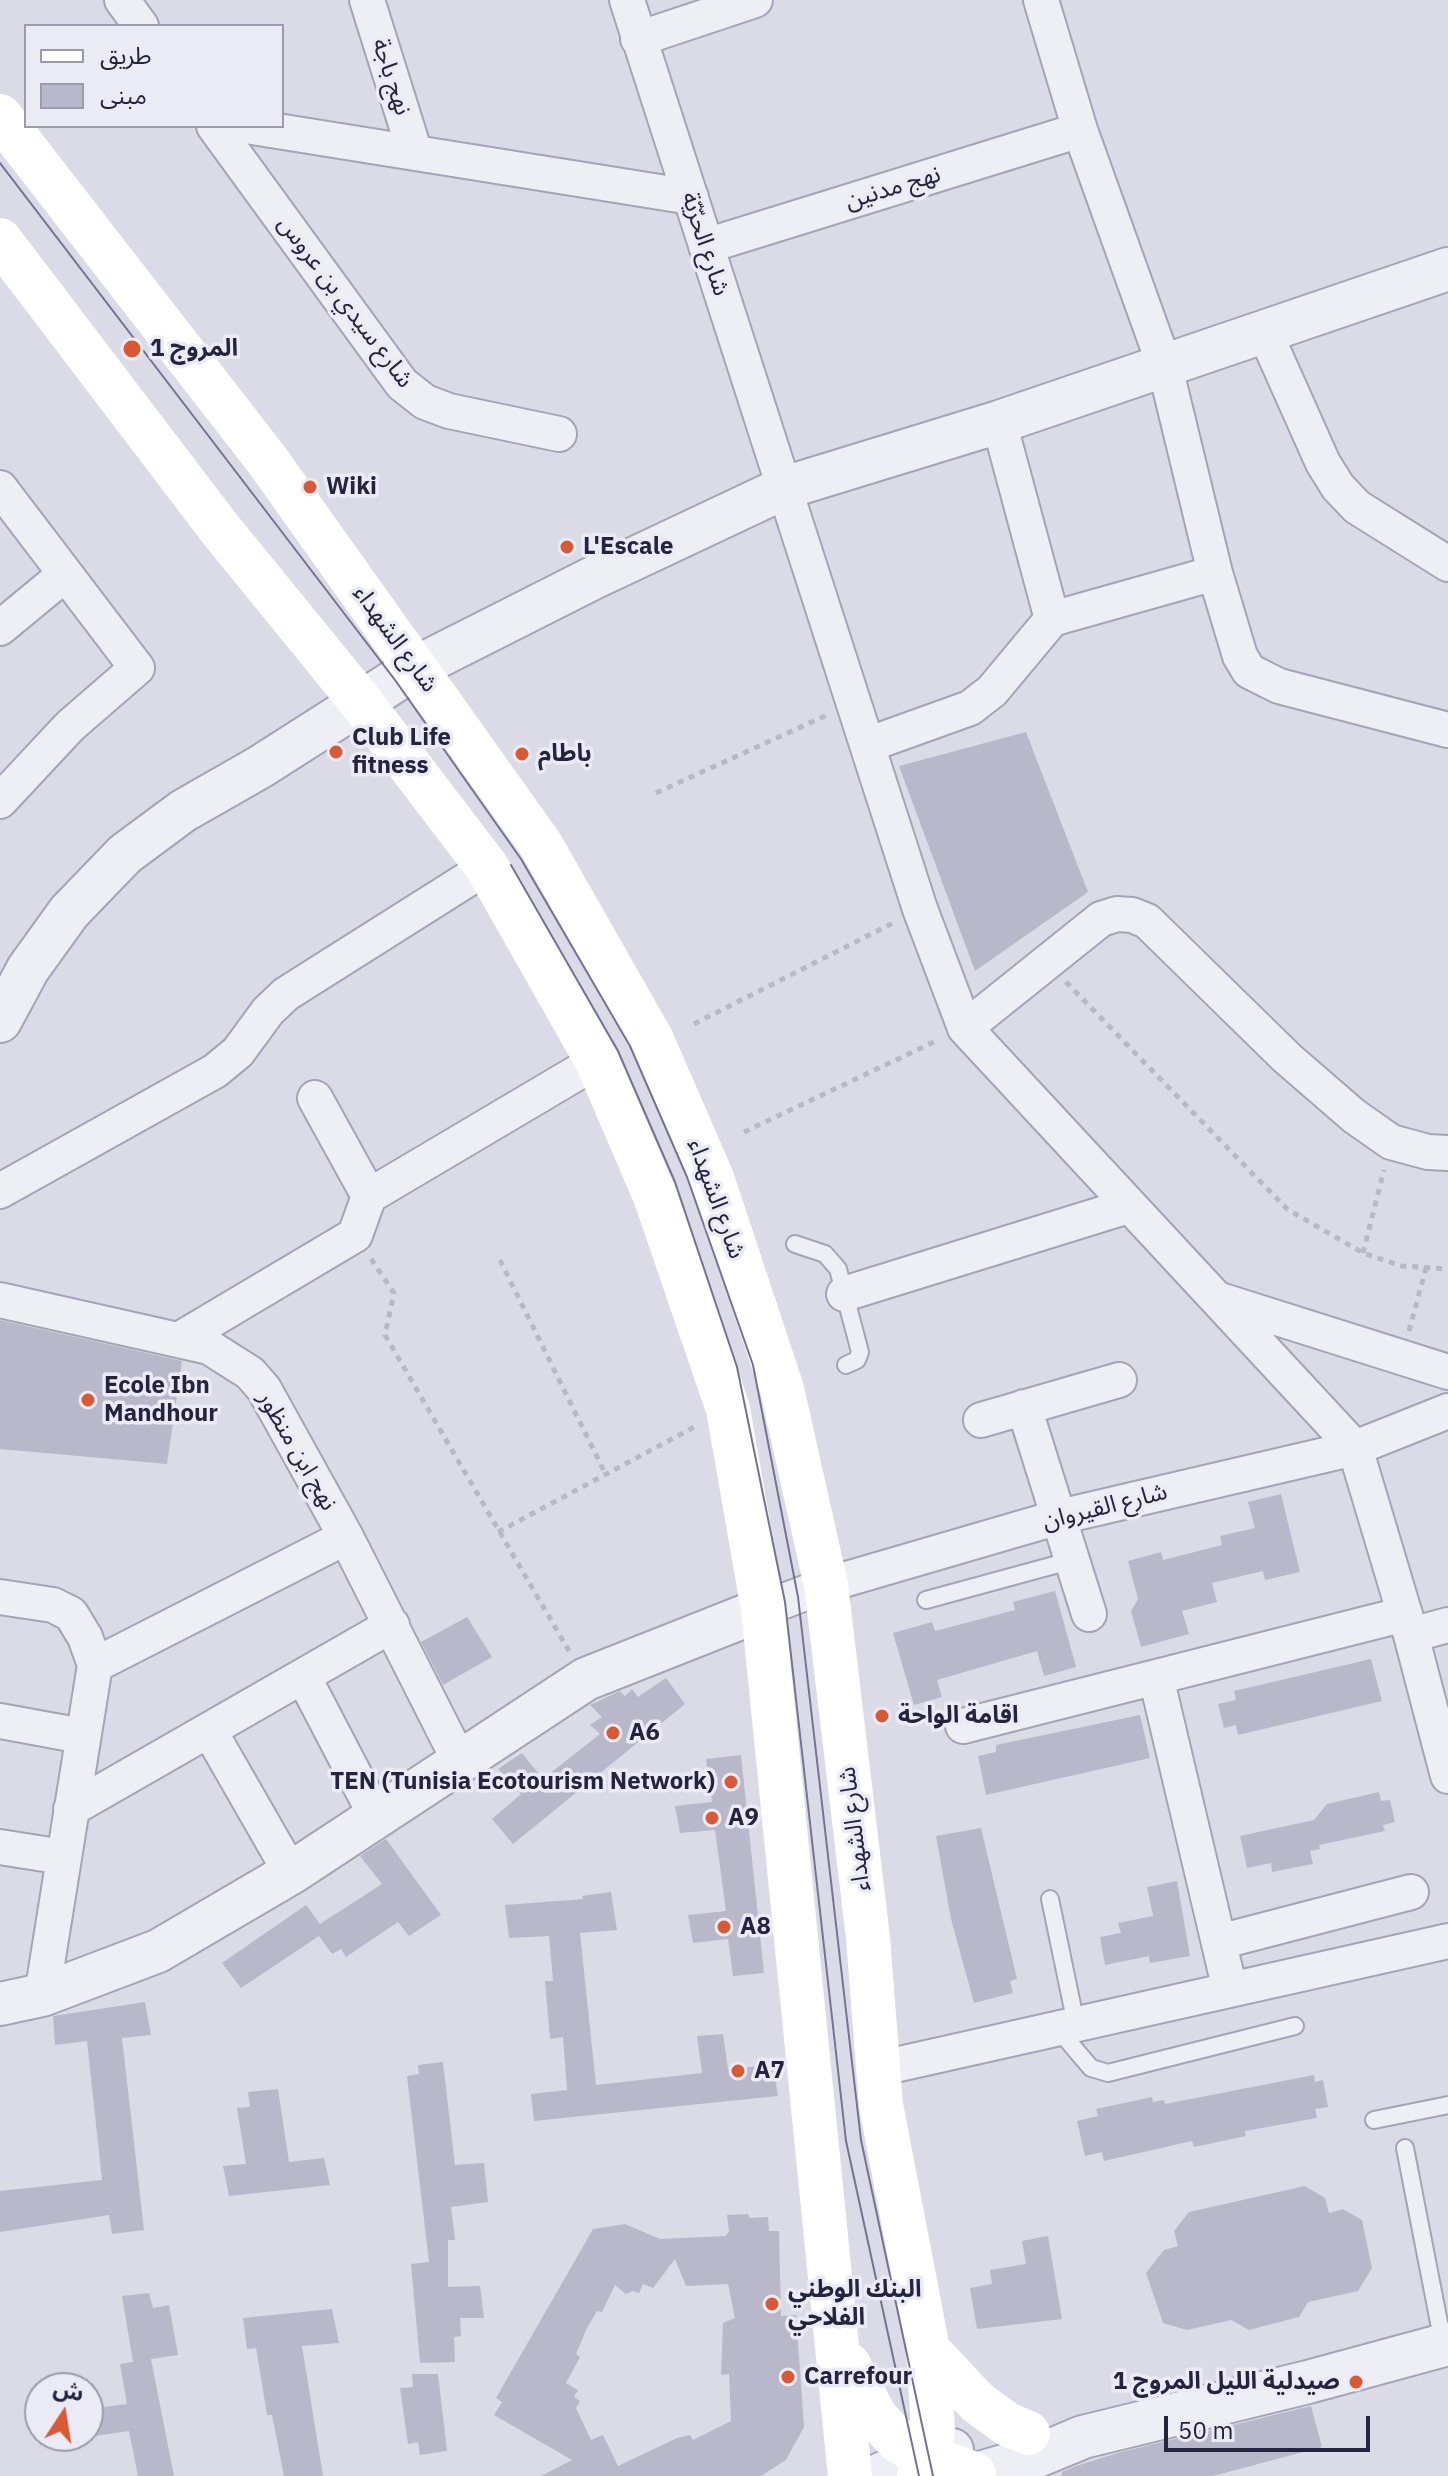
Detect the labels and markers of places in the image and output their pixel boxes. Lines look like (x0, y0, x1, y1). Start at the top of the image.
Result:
place label: المروج 1 (150, 335, 238, 363)
marker: المروج 1 (121, 338, 143, 360)
place label: Wiki (326, 473, 377, 501)
marker: Wiki (301, 478, 319, 496)
place label: L'Escale (583, 533, 673, 561)
marker: L'Escale (558, 538, 576, 556)
place label: Club Life fitness (352, 724, 451, 780)
place label: باطام (538, 740, 592, 768)
marker: Club Life fitness (327, 743, 345, 761)
marker: باطام (513, 745, 531, 763)
place label: Ecole Ibn Mandhour (104, 1372, 218, 1428)
marker: Ecole Ibn Mandhour (79, 1391, 97, 1409)
place label: اقامة الواحة (898, 1702, 1019, 1730)
marker: اقامة الواحة (873, 1707, 891, 1725)
place label: A6 (629, 1719, 660, 1747)
marker: A6 (604, 1724, 622, 1742)
place label: TEN (Tunisia Ecotourism Network) (330, 1768, 715, 1796)
marker: TEN (Tunisia Ecotourism Network) (722, 1773, 740, 1791)
place label: A9 (728, 1804, 759, 1832)
marker: A9 (703, 1809, 721, 1827)
place label: A8 (740, 1913, 771, 1941)
marker: A8 (715, 1918, 733, 1936)
place label: A7 (754, 2057, 785, 2085)
marker: A7 (729, 2062, 747, 2080)
place label: البنك الوطني الفلاحي (788, 2276, 922, 2332)
marker: البنك الوطني الفلاحي (763, 2295, 781, 2313)
place label: Carrefour (804, 2363, 912, 2391)
marker: Carrefour (779, 2368, 797, 2386)
place label: صيدلية الليل المروج 1 (1113, 2368, 1340, 2396)
marker: صيدلية الليل المروج 1 (1347, 2373, 1365, 2391)

